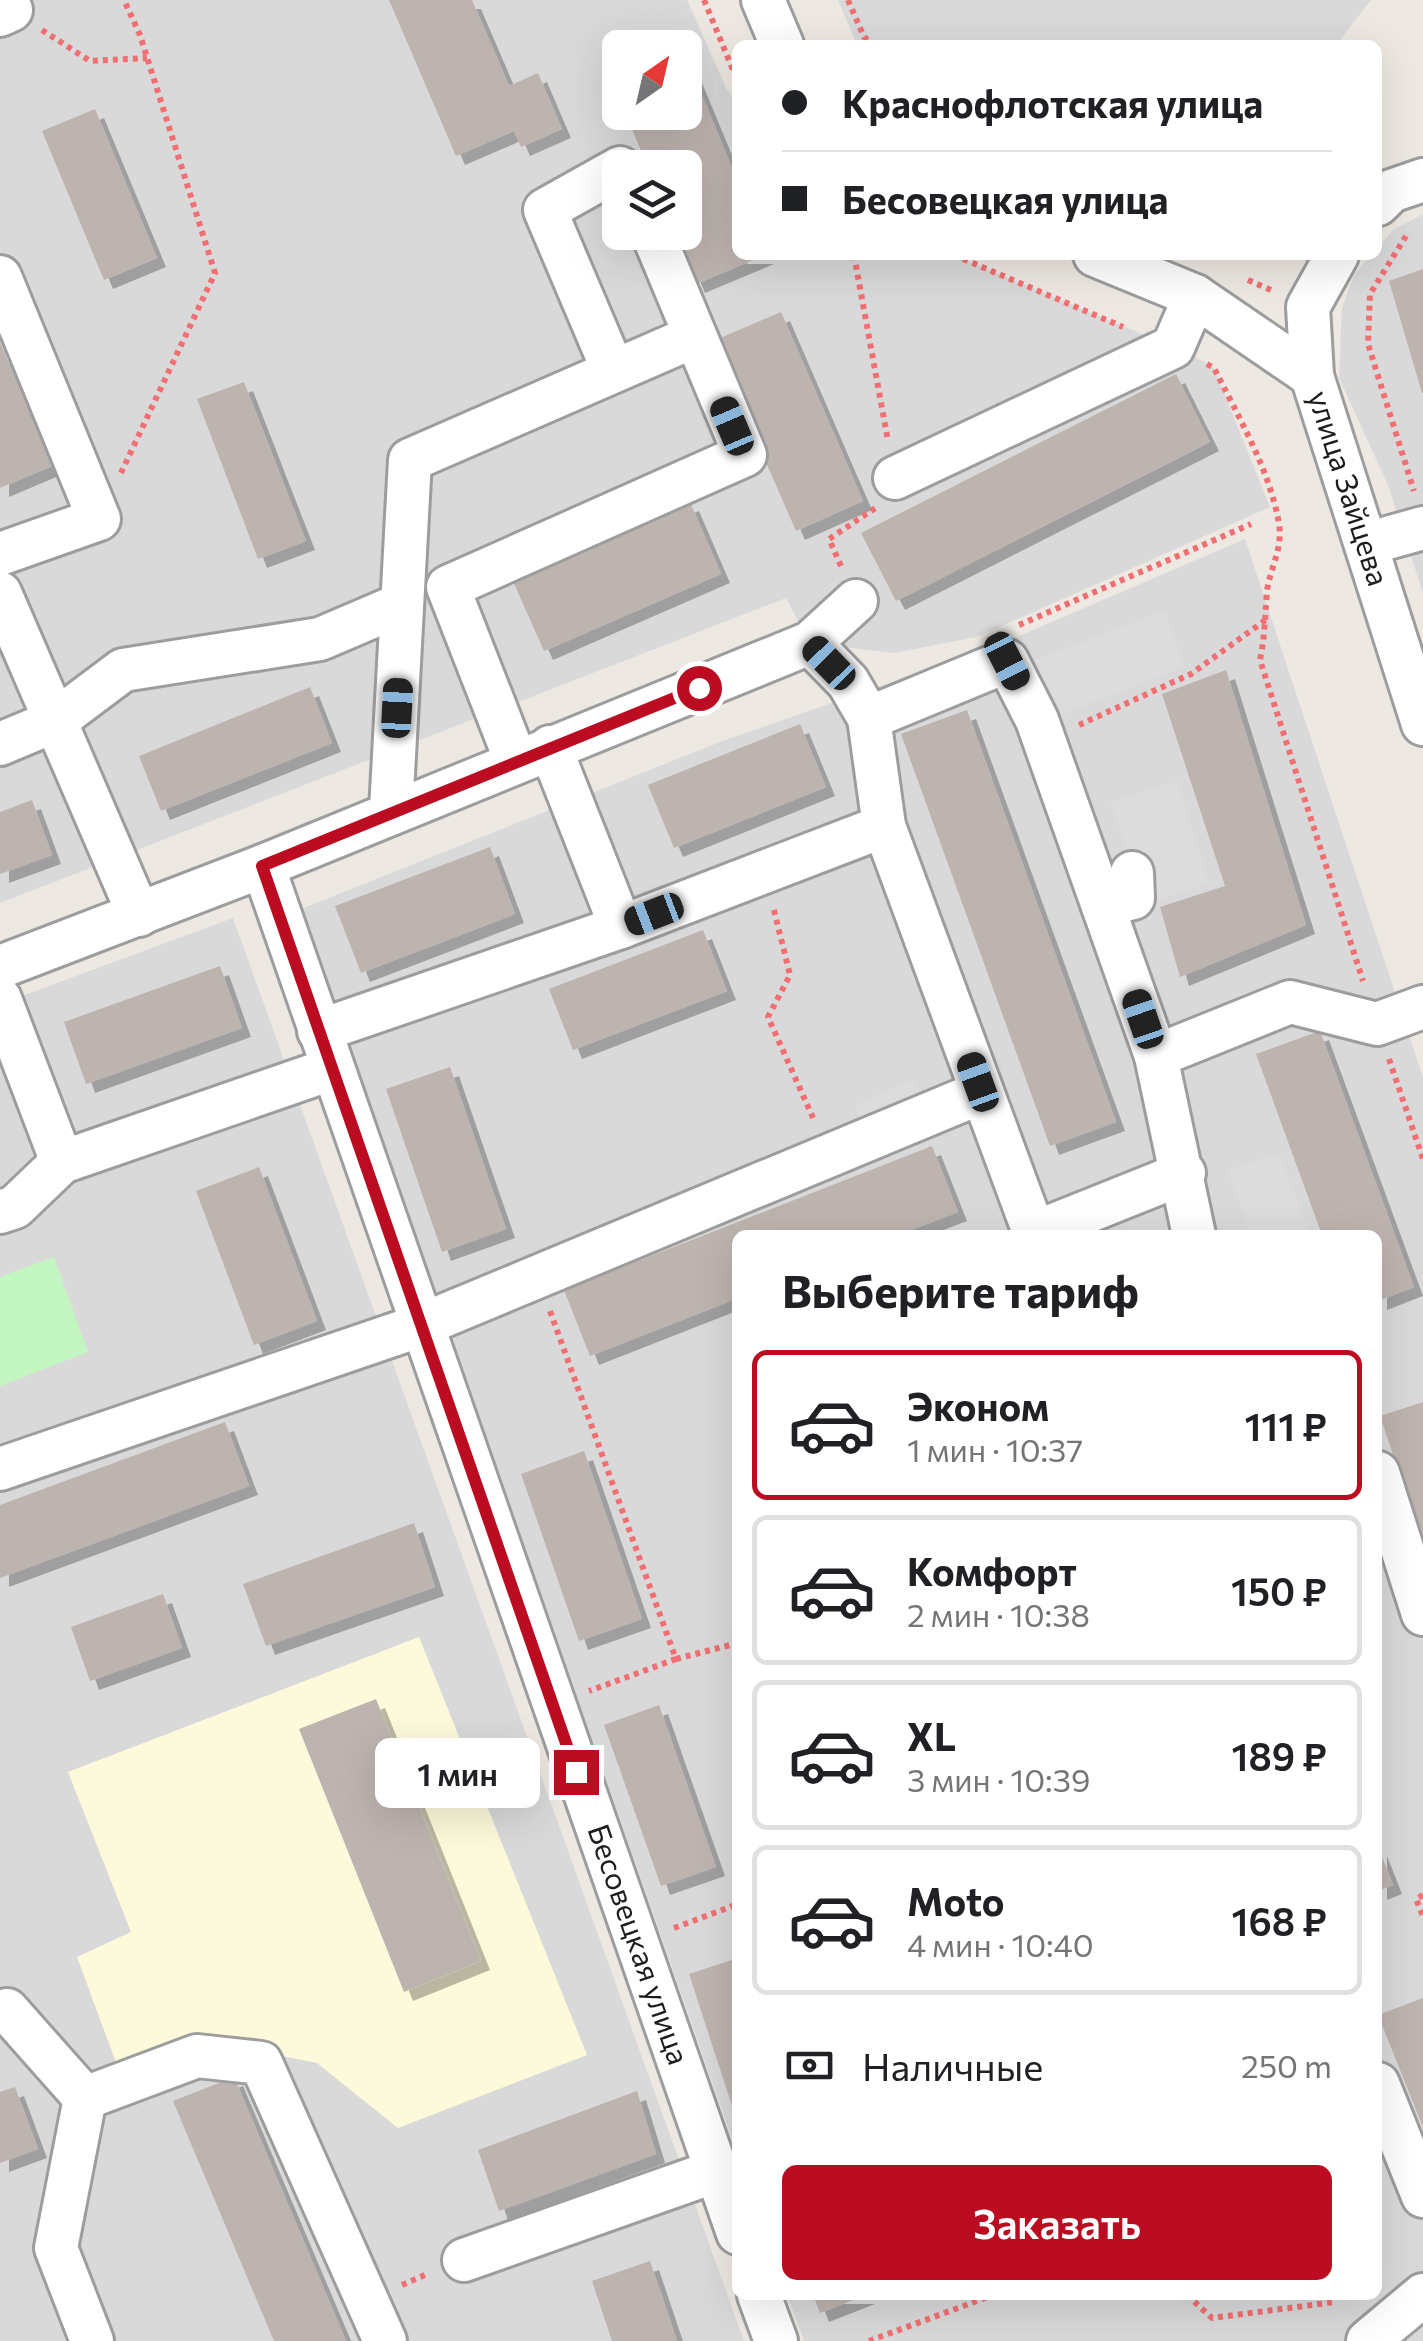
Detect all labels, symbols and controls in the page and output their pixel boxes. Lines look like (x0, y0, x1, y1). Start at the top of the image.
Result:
north arrow (602, 30, 702, 130)
map controls (602, 30, 702, 250)
text: Краснофлотская улица (842, 79, 1263, 126)
button: layers (602, 150, 702, 250)
text: Бесовецкая улица (842, 175, 1168, 222)
street label: улица Зайцева (1302, 386, 1399, 590)
car (706, 393, 758, 459)
car (980, 627, 1034, 695)
car (797, 631, 861, 695)
route start (677, 666, 722, 711)
car (380, 677, 414, 739)
car (621, 889, 687, 939)
car (1119, 986, 1167, 1052)
car (954, 1049, 1002, 1115)
text: Выберите тариф (782, 1262, 1139, 1317)
icon: car (787, 1380, 877, 1470)
text: Эконом (907, 1382, 1049, 1429)
text: 111 ₽ (1244, 1402, 1327, 1449)
text: 1 мин · 10:37 (907, 1429, 1083, 1469)
icon: car (787, 1545, 877, 1635)
text: Комфорт (907, 1547, 1077, 1594)
text: 150 ₽ (1231, 1567, 1327, 1614)
text: 2 мин · 10:38 (907, 1594, 1090, 1634)
icon: car (787, 1710, 877, 1800)
text: XL (907, 1712, 956, 1759)
text: 189 ₽ (1232, 1732, 1327, 1779)
callout: 1 мин (376, 1737, 541, 1807)
route end (554, 1750, 599, 1795)
text: 1 мин (417, 1753, 498, 1793)
text: 3 мин · 10:39 (907, 1759, 1090, 1799)
street label: Бесовецкая улица (581, 1819, 699, 2069)
icon: car (787, 1875, 877, 1965)
text: Moto (907, 1877, 1005, 1924)
text: 168 ₽ (1232, 1897, 1327, 1944)
text: 4 мин · 10:40 (907, 1924, 1094, 1964)
icon: cash (782, 2038, 837, 2093)
text: Наличные (862, 2042, 1043, 2089)
text: 250 m (1241, 2045, 1332, 2085)
button: Заказать (782, 2165, 1332, 2280)

